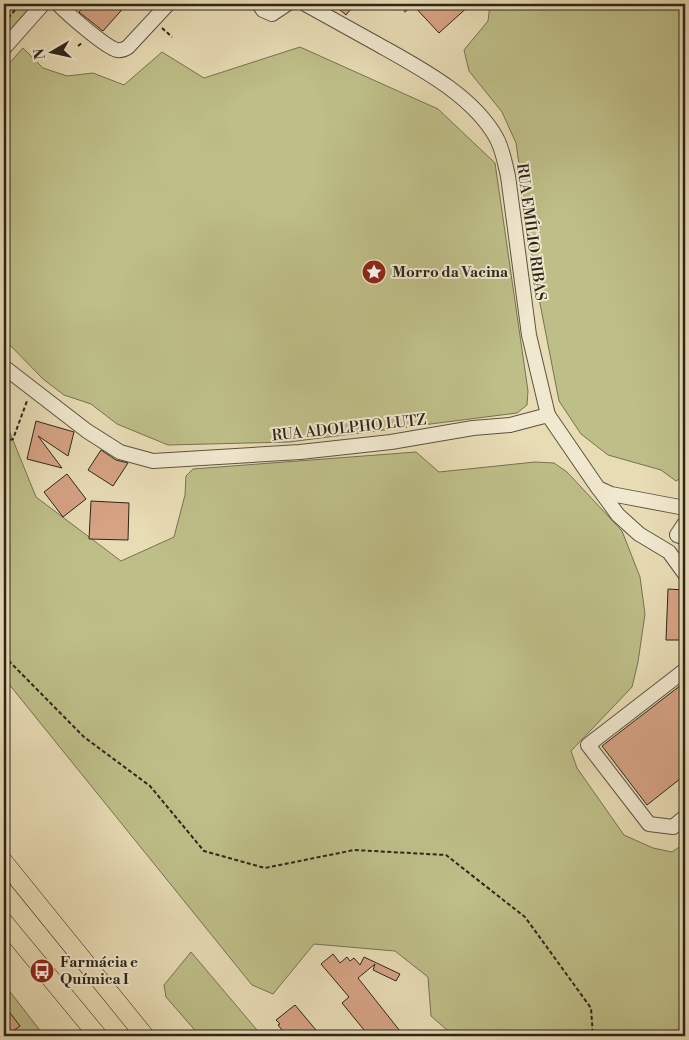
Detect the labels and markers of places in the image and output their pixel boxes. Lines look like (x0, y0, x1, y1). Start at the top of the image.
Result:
place icon: Morro da Vacina (361, 259, 387, 285)
place label: Morro da Vacina (392, 263, 509, 282)
place label: Farmácia e Química I (60, 953, 138, 989)
bus stop icon: Farmácia e Química I (29, 958, 55, 984)

